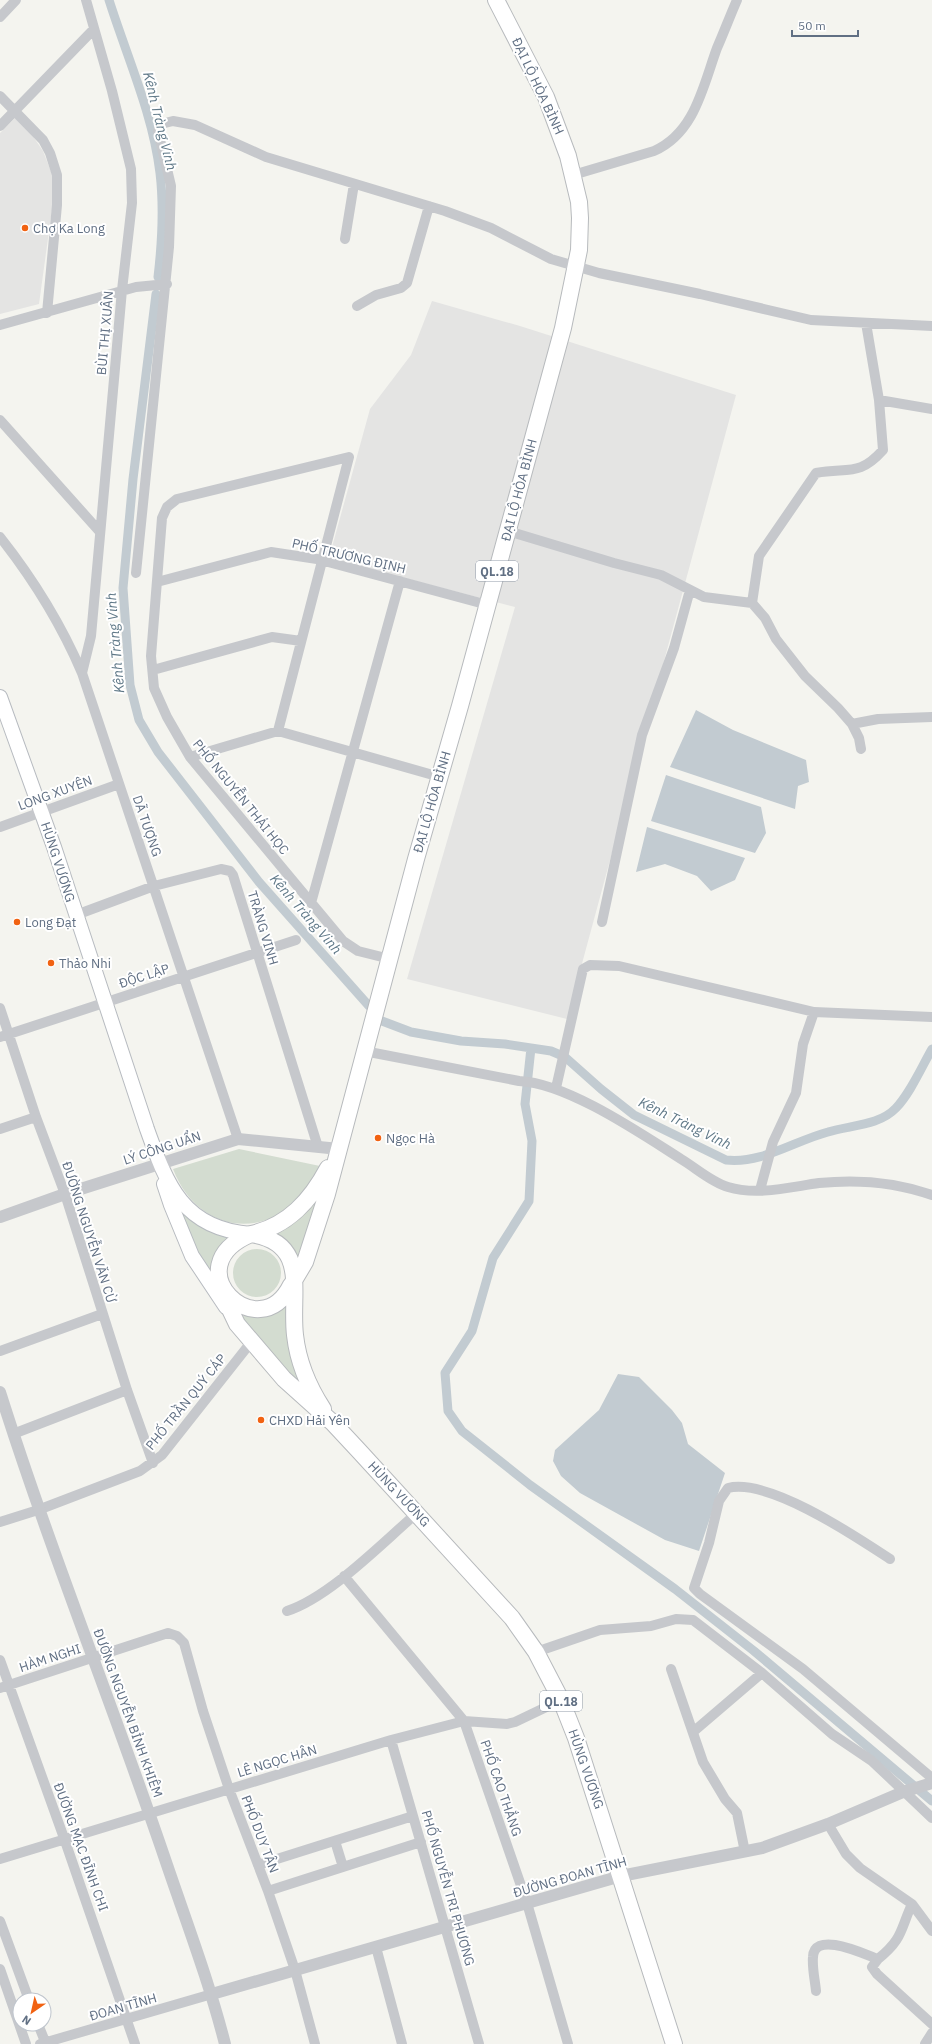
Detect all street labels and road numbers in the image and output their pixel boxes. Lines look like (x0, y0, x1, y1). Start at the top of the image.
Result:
street label: ĐẠI LỘ HÒA BÌNH (508, 35, 568, 137)
street label: BÙI THỊ XUÂN (93, 290, 117, 376)
street label: ĐẠI LỘ HÒA BÌNH (497, 437, 541, 543)
street label: PHỐ TRƯƠNG ĐỊNH (290, 533, 408, 577)
road number: QL.18 (476, 561, 518, 581)
street label: PHỐ NGUYỄN THÁI HỌC (189, 735, 294, 858)
street label: ĐẠI LỘ HÒA BÌNH (409, 749, 455, 855)
street label: LONG XUYÊN (15, 772, 95, 814)
street label: DÃ TƯỢNG (129, 793, 165, 859)
street label: HÙNG VƯƠNG (37, 820, 79, 904)
street label: TRÀNG VINH (244, 889, 282, 967)
street label: ĐỘC LẬP (117, 960, 172, 992)
street label: LÝ CÔNG UẨN (121, 1126, 203, 1169)
street label: ĐƯỜNG NGUYỄN VĂN CỪ (58, 1159, 121, 1305)
street label: PHỐ TRẦN QUÝ CÁP (140, 1349, 230, 1454)
street label: HÙNG VƯƠNG (364, 1458, 434, 1530)
street label: ĐƯỜNG NGUYỄN BỈNH KHIÊM (89, 1626, 167, 1800)
street label: HÀM NGHI (17, 1640, 83, 1676)
road number: QL.18 (540, 1691, 582, 1711)
street label: HÙNG VƯƠNG (564, 1727, 608, 1811)
street label: PHỐ CAO THẮNG (477, 1737, 527, 1839)
street label: LÊ NGỌC HÂN (235, 1741, 319, 1781)
street label: ĐƯỜNG MẠC ĐĨNH CHI (50, 1780, 112, 1914)
street label: PHỐ DUY TÂN (237, 1792, 284, 1875)
street label: PHỐ NGUYỄN TRI PHƯƠNG (418, 1808, 480, 1968)
street label: ĐƯỜNG ĐOAN TĨNH (511, 1853, 629, 1901)
street label: ĐOAN TĨNH (87, 1989, 159, 2025)

